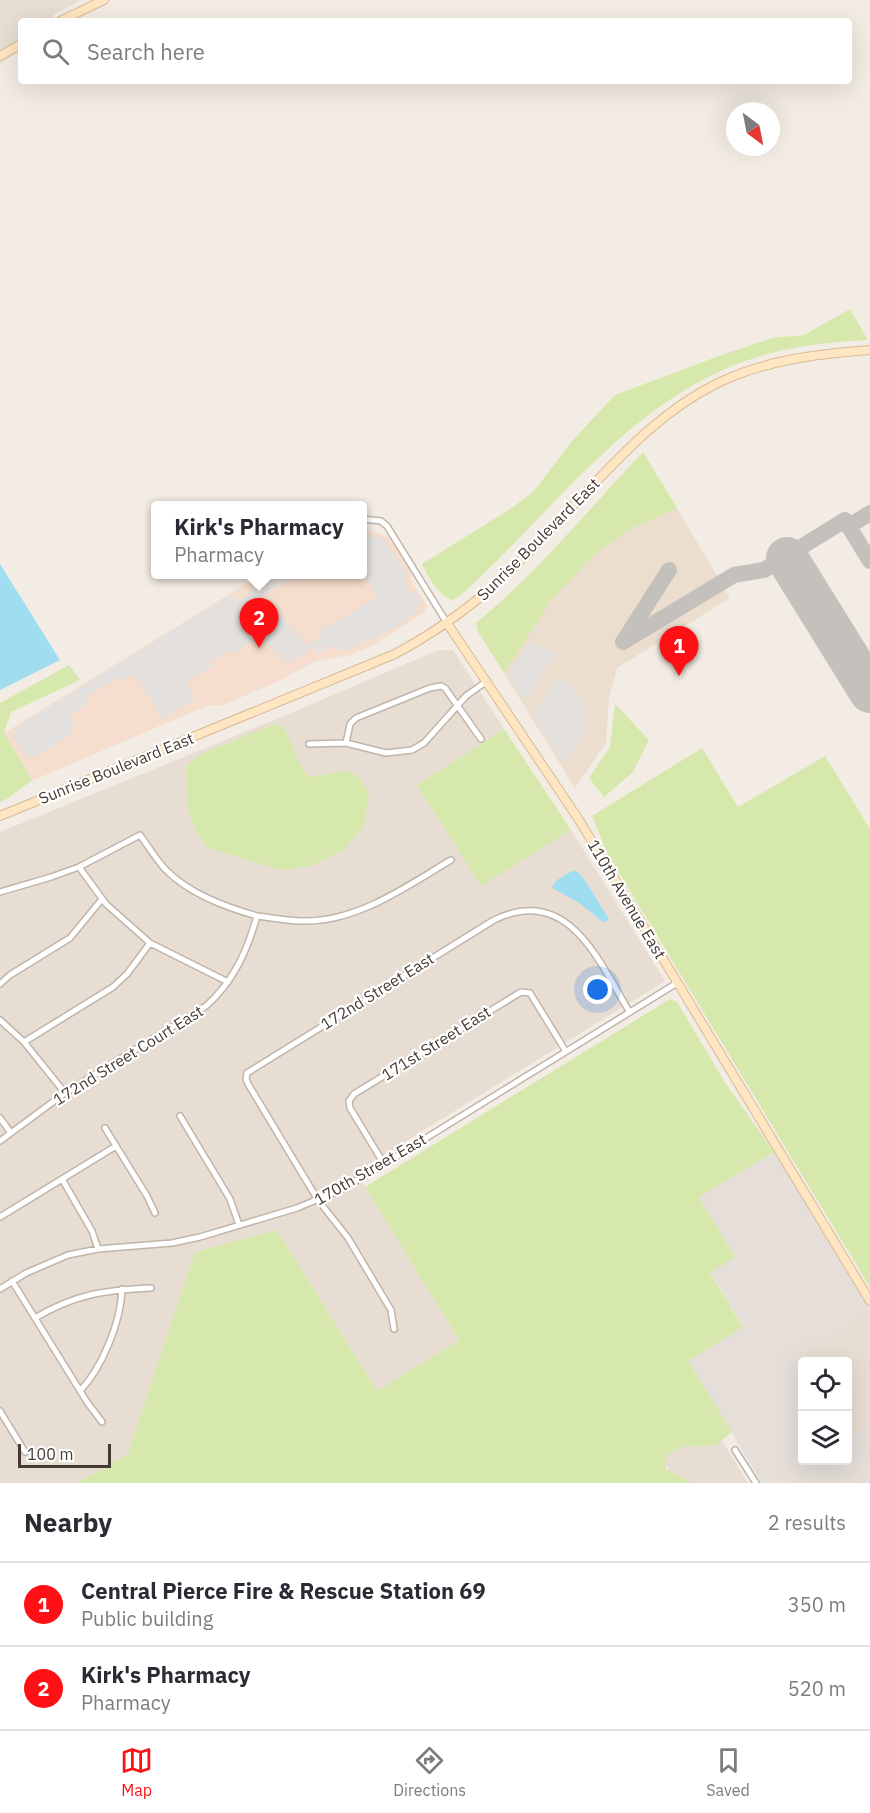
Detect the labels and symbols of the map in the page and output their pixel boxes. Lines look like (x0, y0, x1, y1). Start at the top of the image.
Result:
north arrow (726, 102, 780, 156)
street label: Sunrise Boulevard East (472, 473, 604, 605)
pin: 2 (240, 598, 278, 648)
pin: 1 (660, 626, 698, 676)
street label: Sunrise Boulevard East (36, 728, 196, 808)
street label: 110th Avenue East (583, 836, 671, 962)
street label: 172nd Street East (317, 948, 437, 1034)
your location (583, 975, 612, 1004)
street label: 172nd Street Court East (49, 1001, 207, 1109)
street label: 171st Street East (378, 1001, 494, 1085)
street label: 170th Street East (310, 1129, 430, 1209)
scale bar (18, 1441, 111, 1468)

